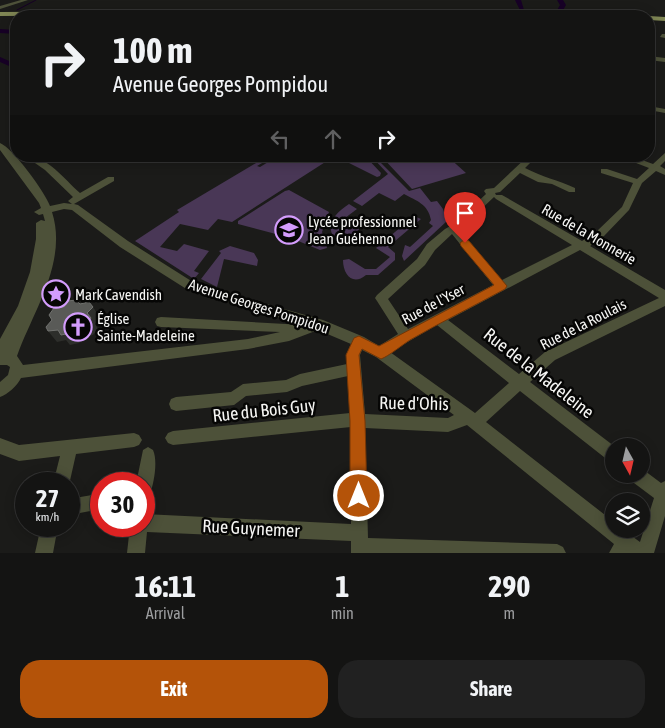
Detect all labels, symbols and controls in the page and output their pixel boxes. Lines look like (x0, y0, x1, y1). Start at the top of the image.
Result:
icon: right (30, 30, 95, 95)
text: 100 m (113, 30, 192, 70)
text: Avenue Georges Pompidou (113, 71, 328, 97)
icon: left (266, 125, 294, 153)
icon: ahead (319, 125, 347, 153)
icon: right (372, 125, 400, 153)
pin (444, 192, 486, 243)
icon: arrive (451, 199, 479, 227)
street label: Rue de la Monnerie (539, 200, 639, 268)
place label: Lycée professionnel Jean Guéhenno (308, 213, 417, 247)
school or university icon: Lycée professionnel Jean Guéhenno (274, 215, 304, 245)
street label: Avenue Georges Pompidou (187, 275, 331, 337)
place icon: Mark Cavendish (41, 279, 71, 309)
street label: Rue de l'Yser (399, 280, 468, 328)
place label: Mark Cavendish (75, 286, 162, 303)
street label: Rue de la Roulais (537, 295, 629, 353)
place label: Église Sainte-Madeleine (97, 310, 195, 344)
church icon: Église Sainte-Madeleine (63, 312, 93, 342)
street label: Rue de la Madeleine (480, 323, 598, 423)
street label: Rue d'Ohis (379, 392, 449, 414)
street label: Rue du Bois Guy (211, 394, 317, 426)
north arrow (605, 438, 650, 482)
map controls (605, 438, 650, 538)
position arrow (332, 469, 384, 521)
speed limit sign: 30 (90, 472, 155, 537)
text: 27 (36, 484, 59, 512)
button: layers (605, 493, 650, 538)
text: km/h (36, 510, 59, 524)
street label: Rue Guynemer (202, 515, 301, 541)
text: 16:11 (134, 569, 196, 603)
text: 1 (335, 569, 349, 603)
text: 290 (488, 569, 530, 603)
text: Arrival (146, 604, 185, 622)
text: min (331, 604, 354, 622)
text: m (504, 604, 515, 622)
button: Exit (20, 660, 328, 718)
button: Share (338, 660, 645, 718)

